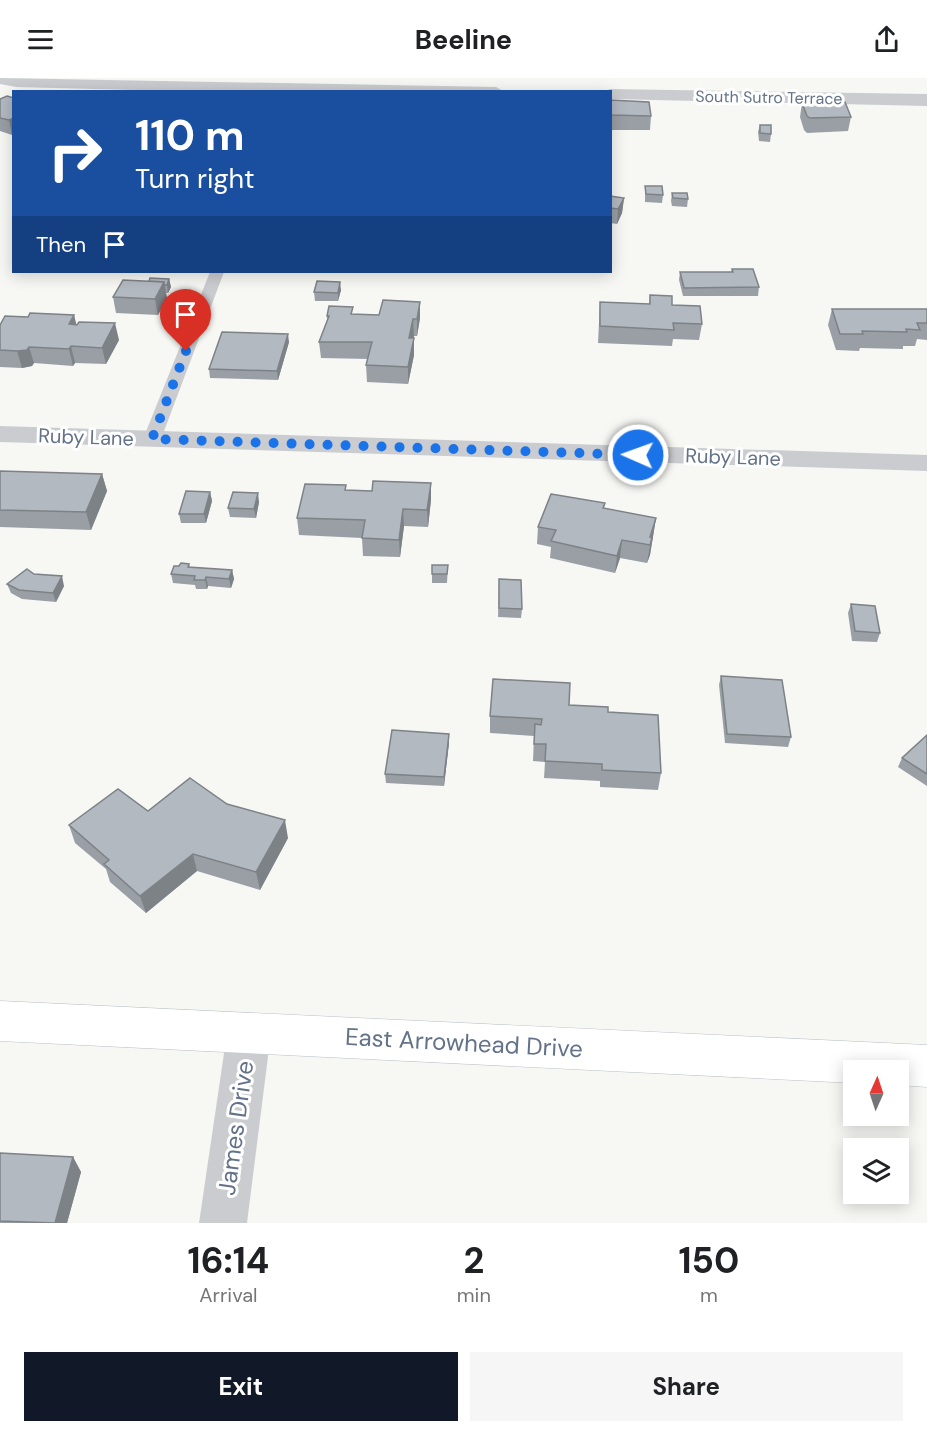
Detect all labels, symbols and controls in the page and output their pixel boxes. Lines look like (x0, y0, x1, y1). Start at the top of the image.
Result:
text: Beeline (415, 22, 512, 57)
icon: menu (24, 23, 57, 56)
icon: share (870, 23, 903, 56)
street label: South Sutro Terrace (695, 86, 843, 109)
text: 110 m (135, 108, 245, 163)
icon: right (36, 114, 114, 192)
text: Turn right (135, 161, 255, 196)
icon: arrive (98, 228, 131, 261)
text: Then (36, 230, 86, 259)
pin (160, 289, 211, 351)
icon: arrive (169, 298, 202, 331)
street label: Ruby Lane (38, 422, 134, 452)
position arrow (606, 423, 670, 487)
street label: Ruby Lane (685, 442, 781, 472)
street label: East Arrowhead Drive (344, 1021, 584, 1064)
street label: James Drive (211, 1059, 260, 1197)
north arrow (843, 1060, 909, 1126)
map controls (843, 1060, 909, 1204)
button: layers (843, 1138, 909, 1204)
text: 16:14 (188, 1237, 269, 1284)
text: 2 (463, 1237, 484, 1284)
text: 150 (679, 1237, 739, 1284)
text: Arrival (199, 1282, 258, 1308)
text: min (457, 1282, 491, 1308)
text: m (700, 1282, 718, 1308)
button: Exit (24, 1352, 458, 1421)
button: Share (470, 1352, 903, 1421)

